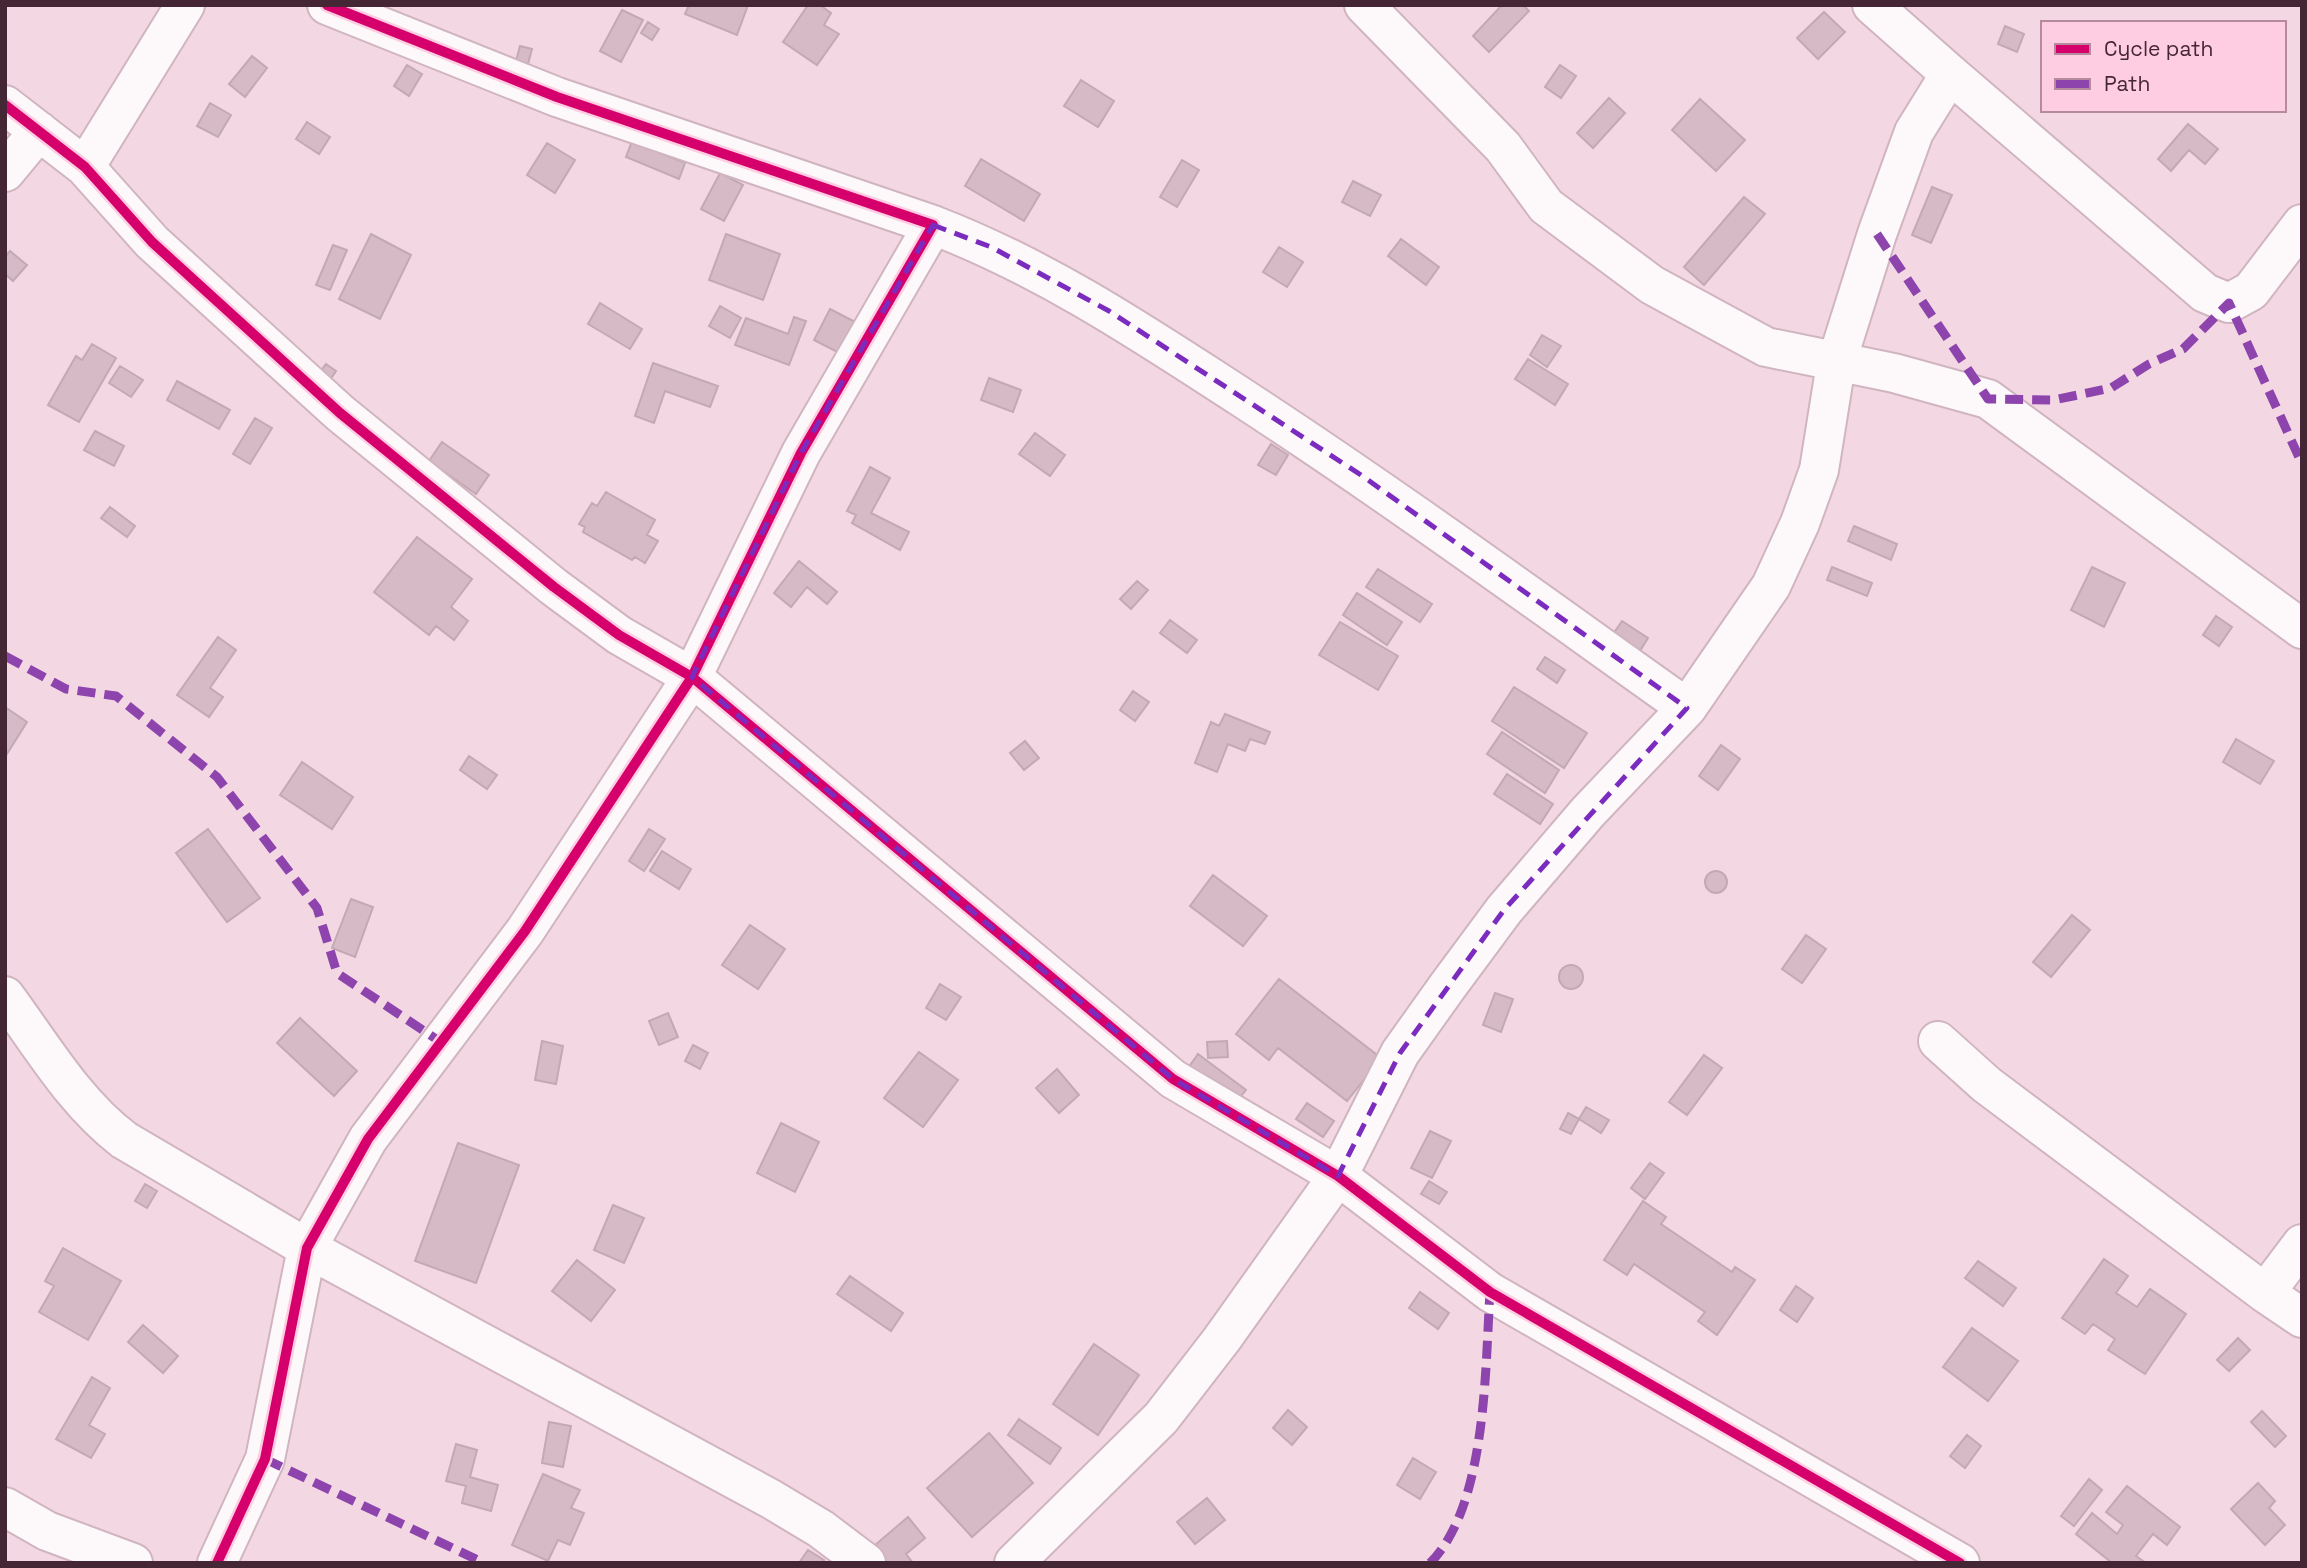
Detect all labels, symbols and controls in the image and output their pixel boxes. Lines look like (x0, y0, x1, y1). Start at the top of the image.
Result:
legend (2041, 21, 2286, 112)
text: Cycle path (2104, 35, 2213, 62)
text: Path (2104, 70, 2150, 97)

